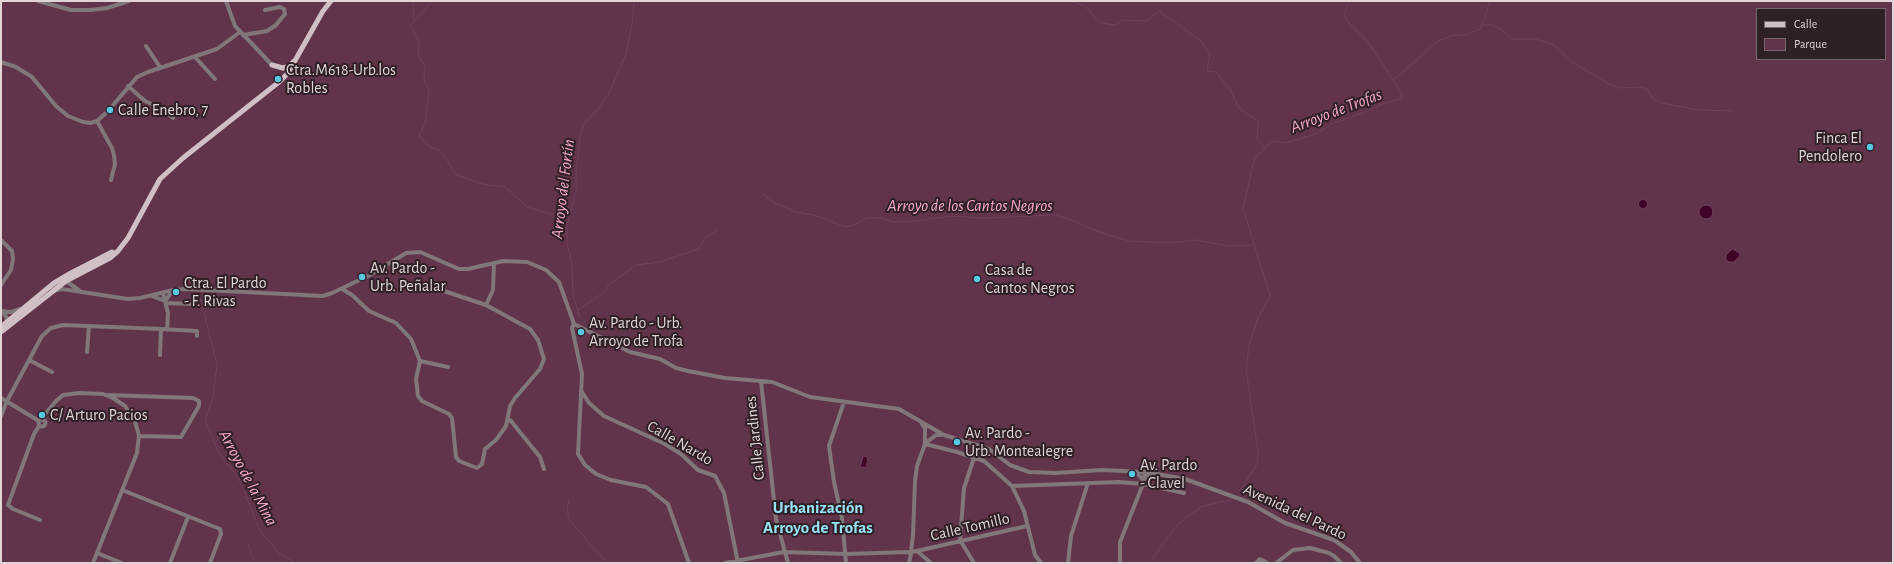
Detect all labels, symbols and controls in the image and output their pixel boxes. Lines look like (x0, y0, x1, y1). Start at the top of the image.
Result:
legend (1756, 8, 1886, 60)
text: Calle (1794, 18, 1817, 30)
text: Parque (1794, 38, 1827, 50)
place label: Ctra.M618-Urb.los Robles (286, 60, 396, 98)
marker: Ctra.M618-Urb.los Robles (273, 74, 283, 84)
water label: Arroyo de Trofas (1288, 84, 1384, 138)
place label: Calle Enebro, 7 (118, 100, 208, 120)
marker: Calle Enebro, 7 (105, 105, 115, 115)
place label: Finca El Pendolero (1798, 128, 1862, 166)
water label: Arroyo del Fortín (547, 138, 579, 240)
marker: Finca El Pendolero (1865, 142, 1875, 152)
water label: Arroyo de los Cantos Negros (887, 196, 1053, 216)
place label: Av. Pardo - Urb. Peñalar (370, 258, 446, 296)
place label: Casa de Cantos Negros (985, 260, 1075, 298)
marker: Av. Pardo - Urb. Peñalar (357, 272, 367, 282)
place label: Ctra. El Pardo - F. Rivas (184, 273, 267, 311)
marker: Casa de Cantos Negros (972, 274, 982, 284)
marker: Ctra. El Pardo - F. Rivas (171, 287, 181, 297)
place label: Av. Pardo - Urb. Arroyo de Trofa (589, 313, 683, 351)
marker: Av. Pardo - Urb. Arroyo de Trofa (576, 327, 586, 337)
street label: Calle Jardines (741, 395, 769, 481)
place label: C/ Arturo Pacios (50, 405, 148, 425)
marker: C/ Arturo Pacios (37, 410, 47, 420)
street label: Calle Nardo (644, 416, 716, 470)
place label: Av. Pardo - Urb. Montealegre (965, 423, 1073, 461)
water label: Arroyo de la Mina (214, 426, 282, 530)
marker: Av. Pardo - Urb. Montealegre (952, 437, 962, 447)
place label: Av. Pardo - Clavel (1140, 455, 1197, 493)
marker: Av. Pardo - Clavel (1127, 469, 1137, 479)
street label: Avenida del Pardo (1240, 480, 1350, 544)
district label: Urbanización Arroyo de Trofas (763, 498, 873, 538)
street label: Calle Tomillo (929, 509, 1011, 545)

